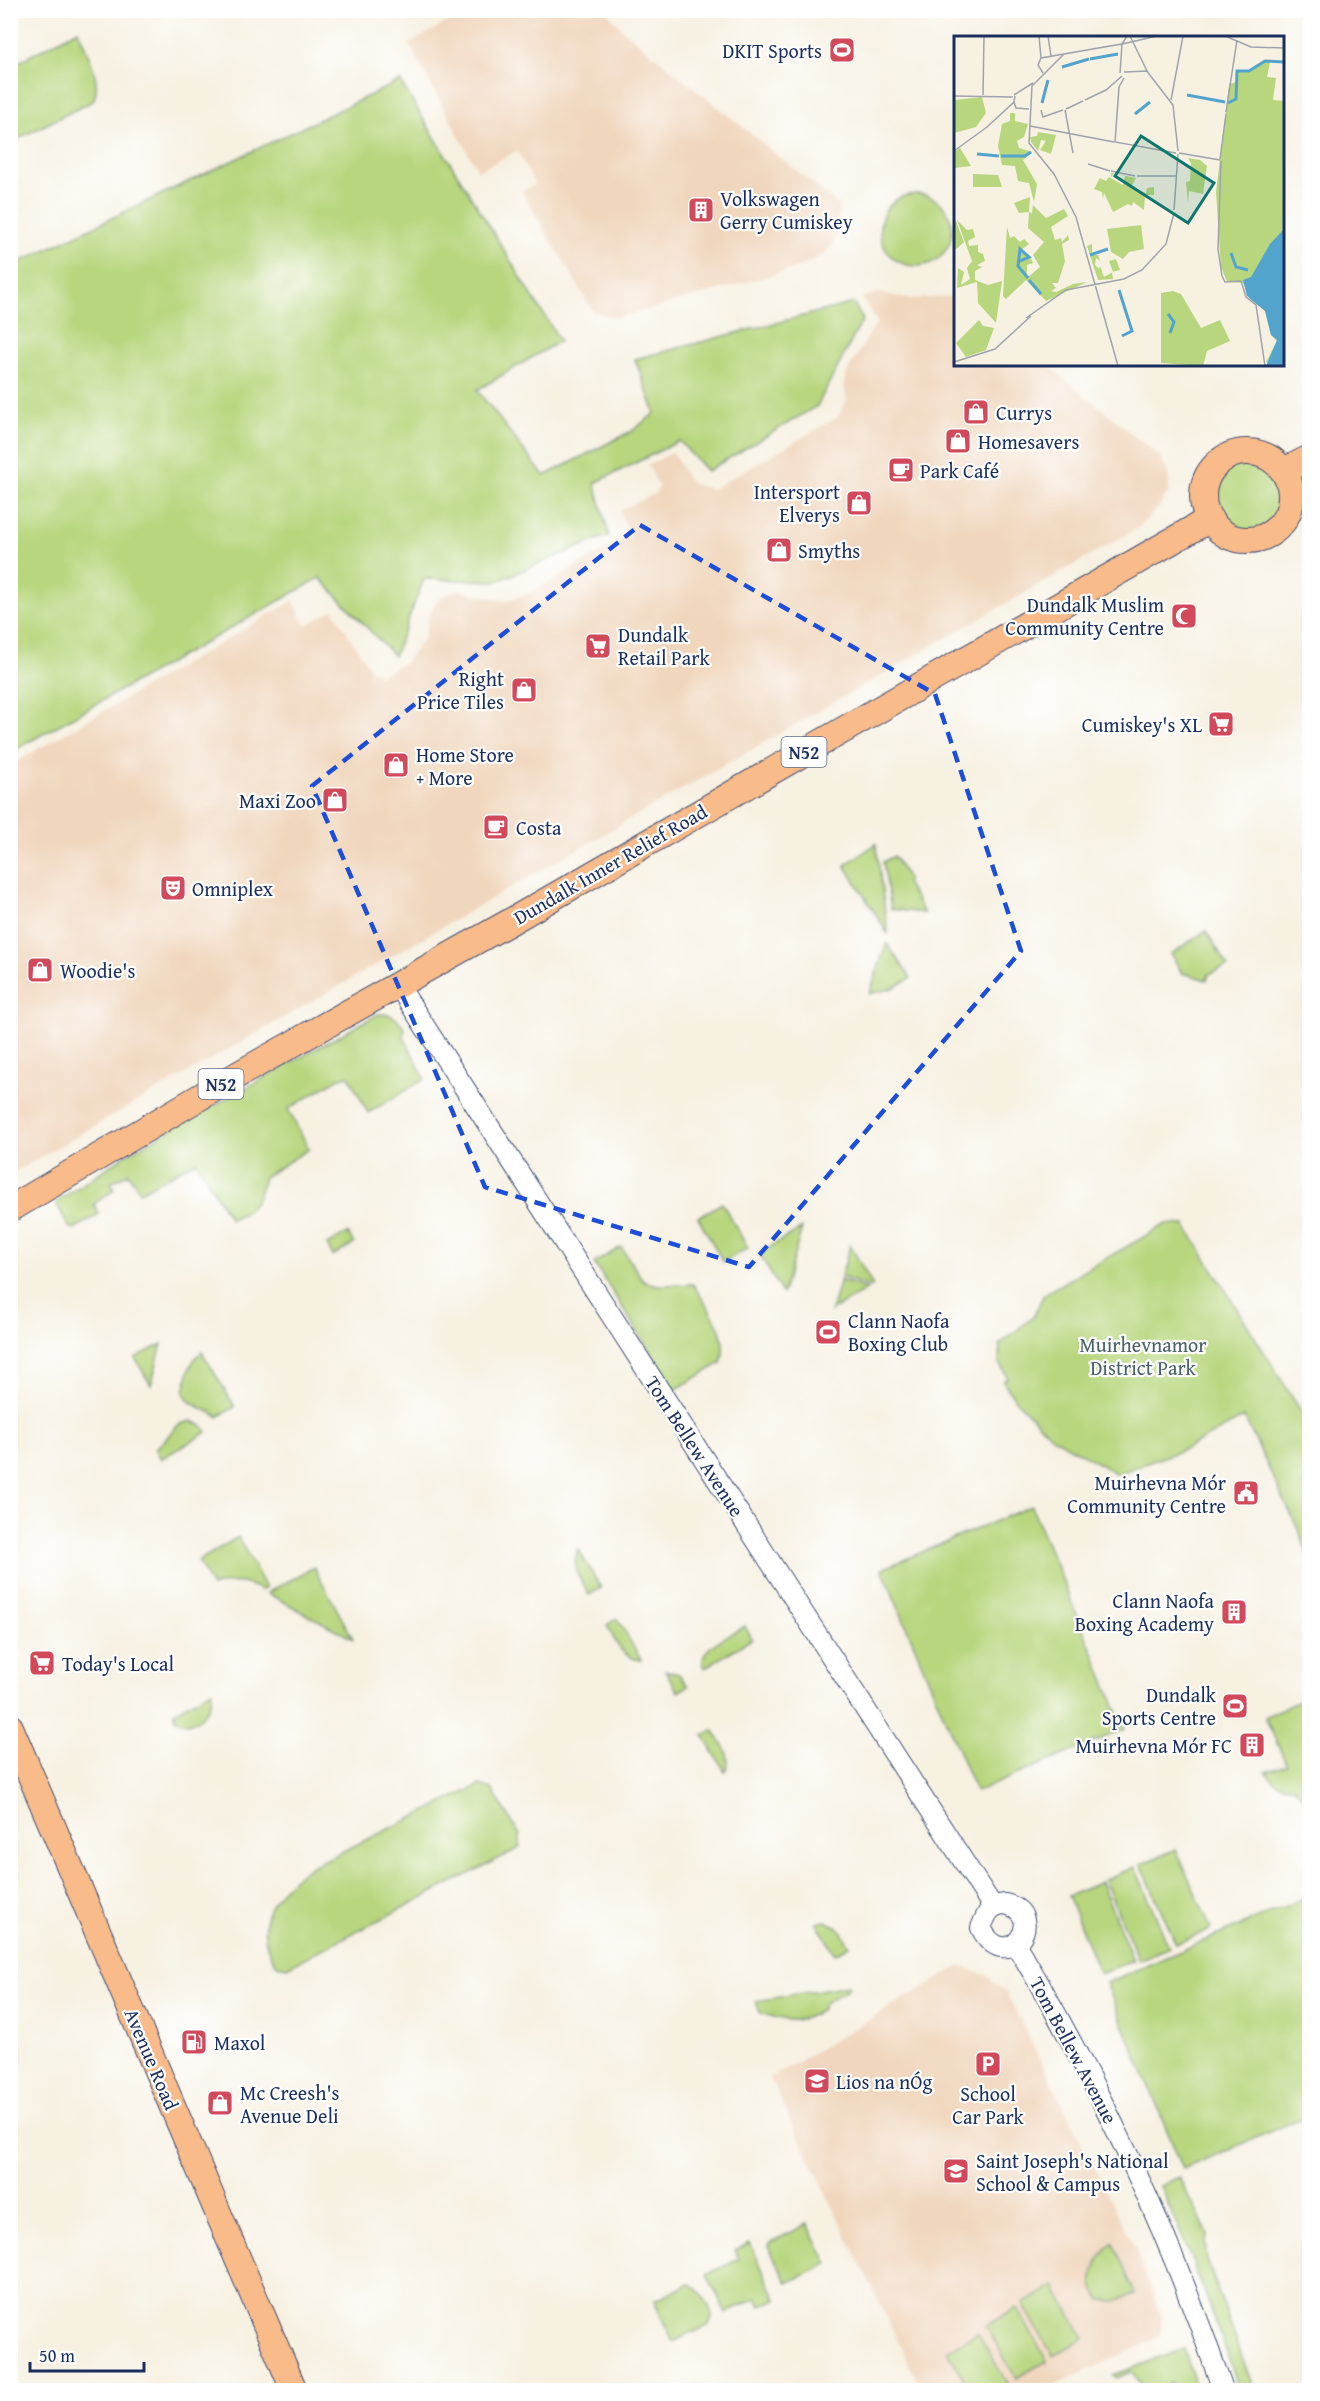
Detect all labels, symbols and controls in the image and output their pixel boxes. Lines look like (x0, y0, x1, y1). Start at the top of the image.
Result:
sports icon: DKIT Sports (827, 35, 857, 65)
place label: DKIT Sports (722, 36, 822, 65)
inset map (954, 36, 1284, 366)
place label: Volkswagen Gerry Cumiskey (720, 184, 853, 236)
building icon: Volkswagen Gerry Cumiskey (686, 195, 716, 225)
shop icon: Currys (961, 397, 991, 427)
place label: Currys (996, 398, 1052, 427)
shop icon: Homesavers (943, 426, 973, 456)
place label: Homesavers (978, 427, 1079, 456)
cafe icon: Park Café (886, 455, 916, 485)
place label: Park Café (920, 456, 999, 485)
place label: Intersport Elverys (754, 477, 840, 529)
shop icon: Intersport Elverys (844, 488, 874, 518)
shop icon: Smyths (764, 535, 794, 565)
place label: Smyths (798, 536, 860, 565)
place label: Dundalk Muslim Community Centre (1005, 590, 1165, 642)
mosque icon: Dundalk Muslim Community Centre (1169, 601, 1199, 631)
place label: Dundalk Retail Park (618, 620, 710, 672)
supermarket icon: Dundalk Retail Park (583, 631, 613, 661)
place label: Right Price Tiles (417, 664, 504, 716)
shop icon: Right Price Tiles (509, 675, 539, 705)
supermarket icon: Cumiskey's XL (1206, 709, 1236, 739)
place label: Cumiskey's XL (1082, 710, 1202, 739)
road number: N52 (782, 737, 826, 767)
place label: Home Store + More (416, 740, 514, 792)
shop icon: Home Store + More (381, 750, 411, 780)
shop icon: Maxi Zoo (320, 785, 350, 815)
place label: Maxi Zoo (239, 786, 316, 815)
street label: Dundalk Inner Relief Road (508, 796, 713, 931)
cafe icon: Costa (481, 812, 511, 842)
place label: Costa (516, 813, 562, 842)
theatre icon: Omniplex (158, 873, 188, 903)
place label: Omniplex (192, 874, 274, 903)
shop icon: Woodie's (25, 955, 55, 985)
place label: Woodie's (60, 956, 135, 985)
road number: N52 (198, 1069, 244, 1099)
place label: Clann Naofa Boxing Club (848, 1306, 950, 1358)
sports icon: Clann Naofa Boxing Club (813, 1317, 843, 1347)
park label: Muirhevnamor District Park (1079, 1330, 1207, 1382)
street label: Tom Bellew Avenue (639, 1370, 751, 1522)
place label: Muirhevna Mór Community Centre (1067, 1468, 1226, 1520)
public building icon: Muirhevna Mór Community Centre (1231, 1478, 1261, 1508)
place label: Clann Naofa Boxing Academy (1075, 1586, 1215, 1638)
building icon: Clann Naofa Boxing Academy (1219, 1597, 1249, 1627)
supermarket icon: Today's Local (27, 1648, 57, 1678)
place label: Today's Local (62, 1649, 174, 1678)
place label: Dundalk Sports Centre (1102, 1680, 1217, 1732)
sports icon: Dundalk Sports Centre (1220, 1691, 1250, 1721)
building icon: Muirhevna Mór FC (1237, 1730, 1267, 1760)
place label: Muirhevna Mór FC (1075, 1731, 1232, 1760)
street label: Tom Bellew Avenue (1023, 1971, 1125, 2129)
street label: Avenue Road (118, 2004, 187, 2115)
fuel station icon: Maxol (179, 2027, 209, 2057)
place label: Maxol (214, 2028, 266, 2057)
parking icon: School Car Park (973, 2049, 1003, 2079)
school or university icon: Lios na nÓg (802, 2066, 832, 2096)
place label: Lios na nÓg (836, 2067, 932, 2096)
place label: Mc Creesh's Avenue Deli (240, 2078, 340, 2130)
place label: School Car Park (952, 2079, 1025, 2131)
shop icon: Mc Creesh's Avenue Deli (205, 2088, 235, 2118)
place label: Saint Joseph's National School & Campus (976, 2146, 1169, 2198)
school or university icon: Saint Joseph's National School & Campus (941, 2156, 971, 2186)
scale bar (30, 2335, 144, 2373)
text: 50 m (39, 2342, 75, 2369)

